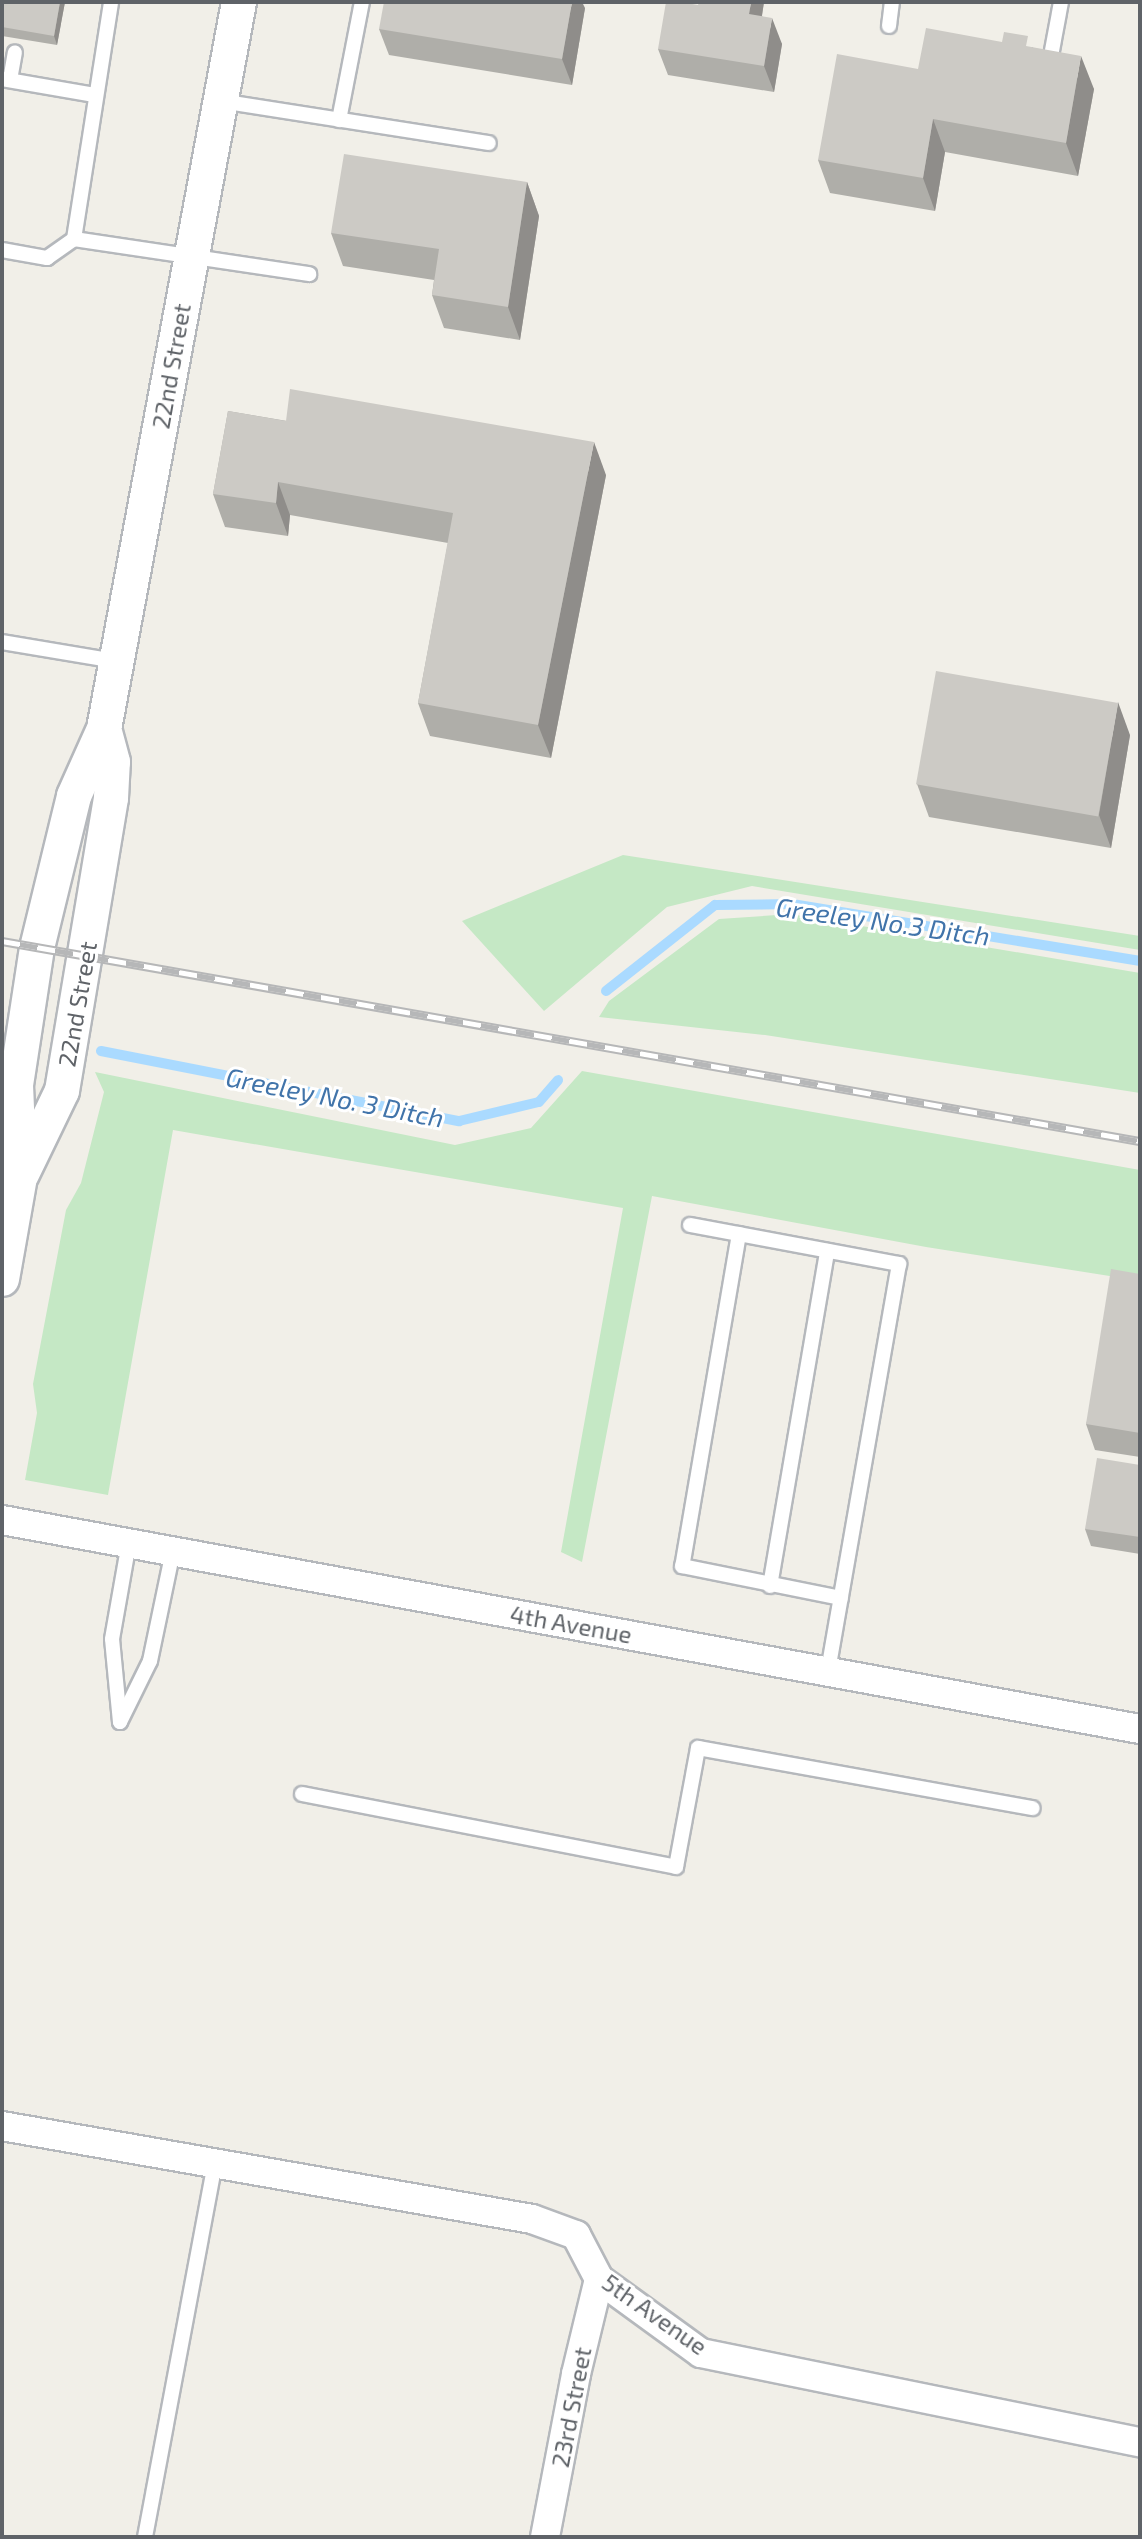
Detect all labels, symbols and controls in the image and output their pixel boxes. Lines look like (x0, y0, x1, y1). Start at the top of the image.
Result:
street label: 22nd Street (146, 301, 196, 431)
water label: Greeley No.3 Ditch (774, 891, 992, 951)
street label: 22nd Street (52, 939, 102, 1069)
water label: Greeley No. 3 Ditch (223, 1061, 447, 1133)
street label: 4th Avenue (508, 1599, 634, 1649)
street label: 5th Avenue (597, 2267, 713, 2361)
street label: 23rd Street (545, 2344, 597, 2470)

